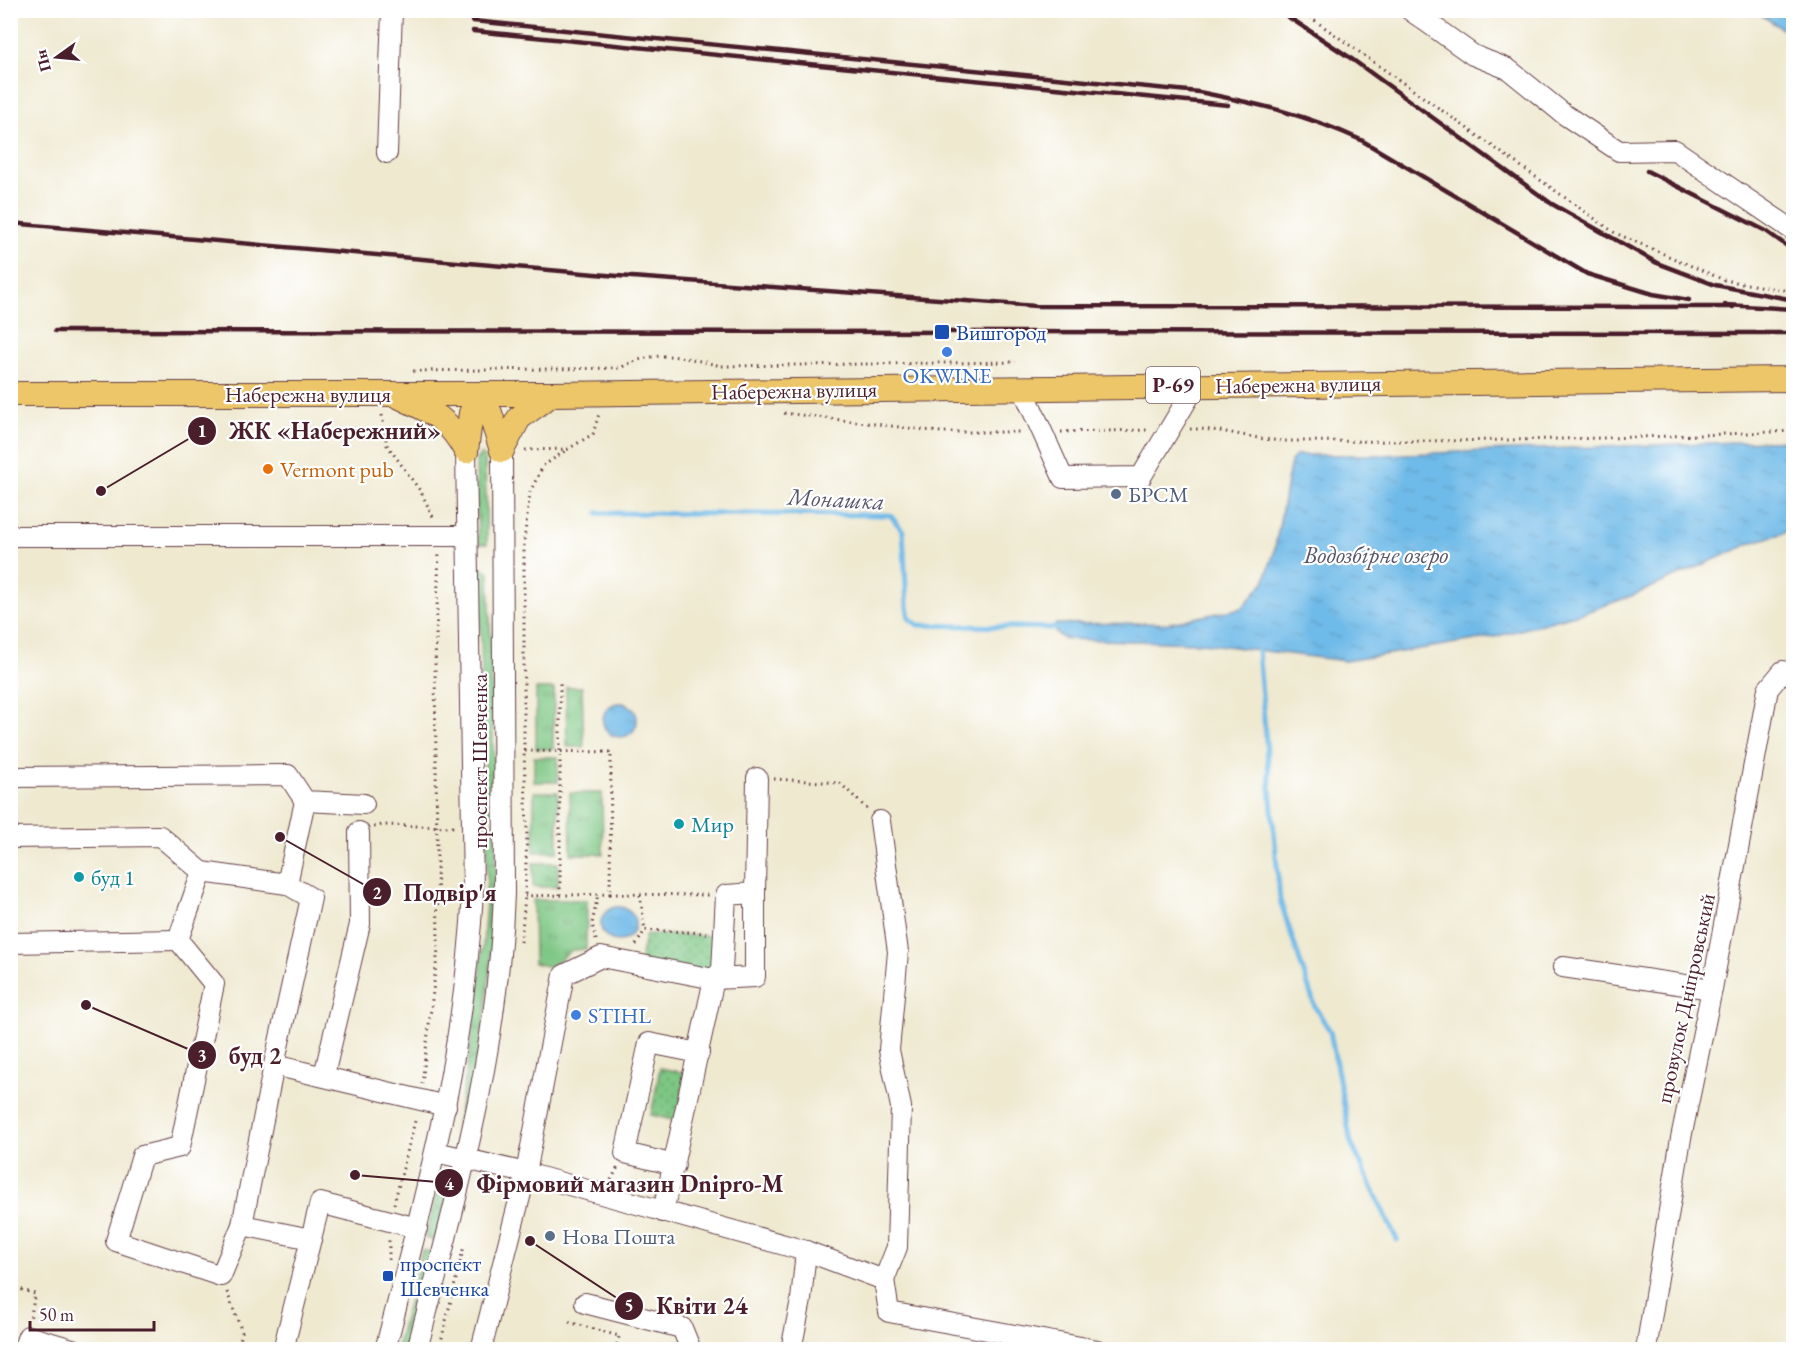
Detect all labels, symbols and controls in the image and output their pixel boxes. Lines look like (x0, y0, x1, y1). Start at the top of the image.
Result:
north arrow (27, 27, 87, 87)
text: Пн (30, 47, 56, 74)
place label: Вишгород (956, 318, 1046, 347)
marker: Вишгород (933, 323, 951, 341)
marker: OKWINE (940, 345, 954, 359)
place label: OKWINE (902, 361, 992, 390)
road number: Р-69 (1146, 367, 1200, 403)
street label: Набережна вулиця (1215, 369, 1382, 400)
street label: Набережна вулиця (711, 375, 878, 406)
street label: Набережна вулиця (225, 380, 391, 409)
callout: ЖК «Набережний» (187, 410, 453, 452)
text: ЖК «Набережний» (228, 415, 441, 446)
text: 1 (197, 419, 207, 442)
place label: Vermont pub (280, 455, 394, 484)
marker: Vermont pub (261, 462, 275, 476)
water label: Монашка (785, 480, 885, 517)
place label: БРСМ (1128, 480, 1189, 509)
marker: БРСМ (1109, 487, 1123, 501)
water label: Водозбірне озеро (1303, 539, 1448, 570)
street label: проспект Шевченка (465, 673, 494, 848)
place label: Мир (691, 810, 734, 839)
marker: Мир (672, 817, 686, 831)
place label: буд 1 (91, 863, 135, 892)
marker: буд 1 (72, 870, 86, 884)
callout: Подвір'я (362, 871, 509, 913)
text: Подвір'я (403, 877, 497, 908)
text: 2 (372, 881, 382, 904)
street label: провулок Дніпровський (1649, 890, 1722, 1106)
place label: STIHL (588, 1001, 651, 1030)
marker: STIHL (569, 1008, 583, 1022)
callout: буд 2 (187, 1034, 294, 1076)
text: буд 2 (228, 1040, 282, 1072)
text: 3 (197, 1044, 207, 1067)
callout: Фірмовий магазин Dnipro-M (434, 1162, 795, 1204)
text: Фірмовий магазин Dnipro-M (476, 1168, 784, 1199)
text: 4 (444, 1172, 454, 1195)
place label: Нова Пошта (562, 1222, 676, 1251)
marker: Нова Пошта (543, 1229, 557, 1243)
place label: проспект Шевченка (400, 1249, 490, 1303)
marker: проспект Шевченка (381, 1269, 395, 1283)
callout: Квіти 24 (614, 1285, 759, 1327)
text: Квіти 24 (656, 1290, 748, 1321)
scale bar (30, 1294, 154, 1332)
text: 5 (624, 1294, 634, 1317)
text: 50 m (39, 1303, 74, 1326)

